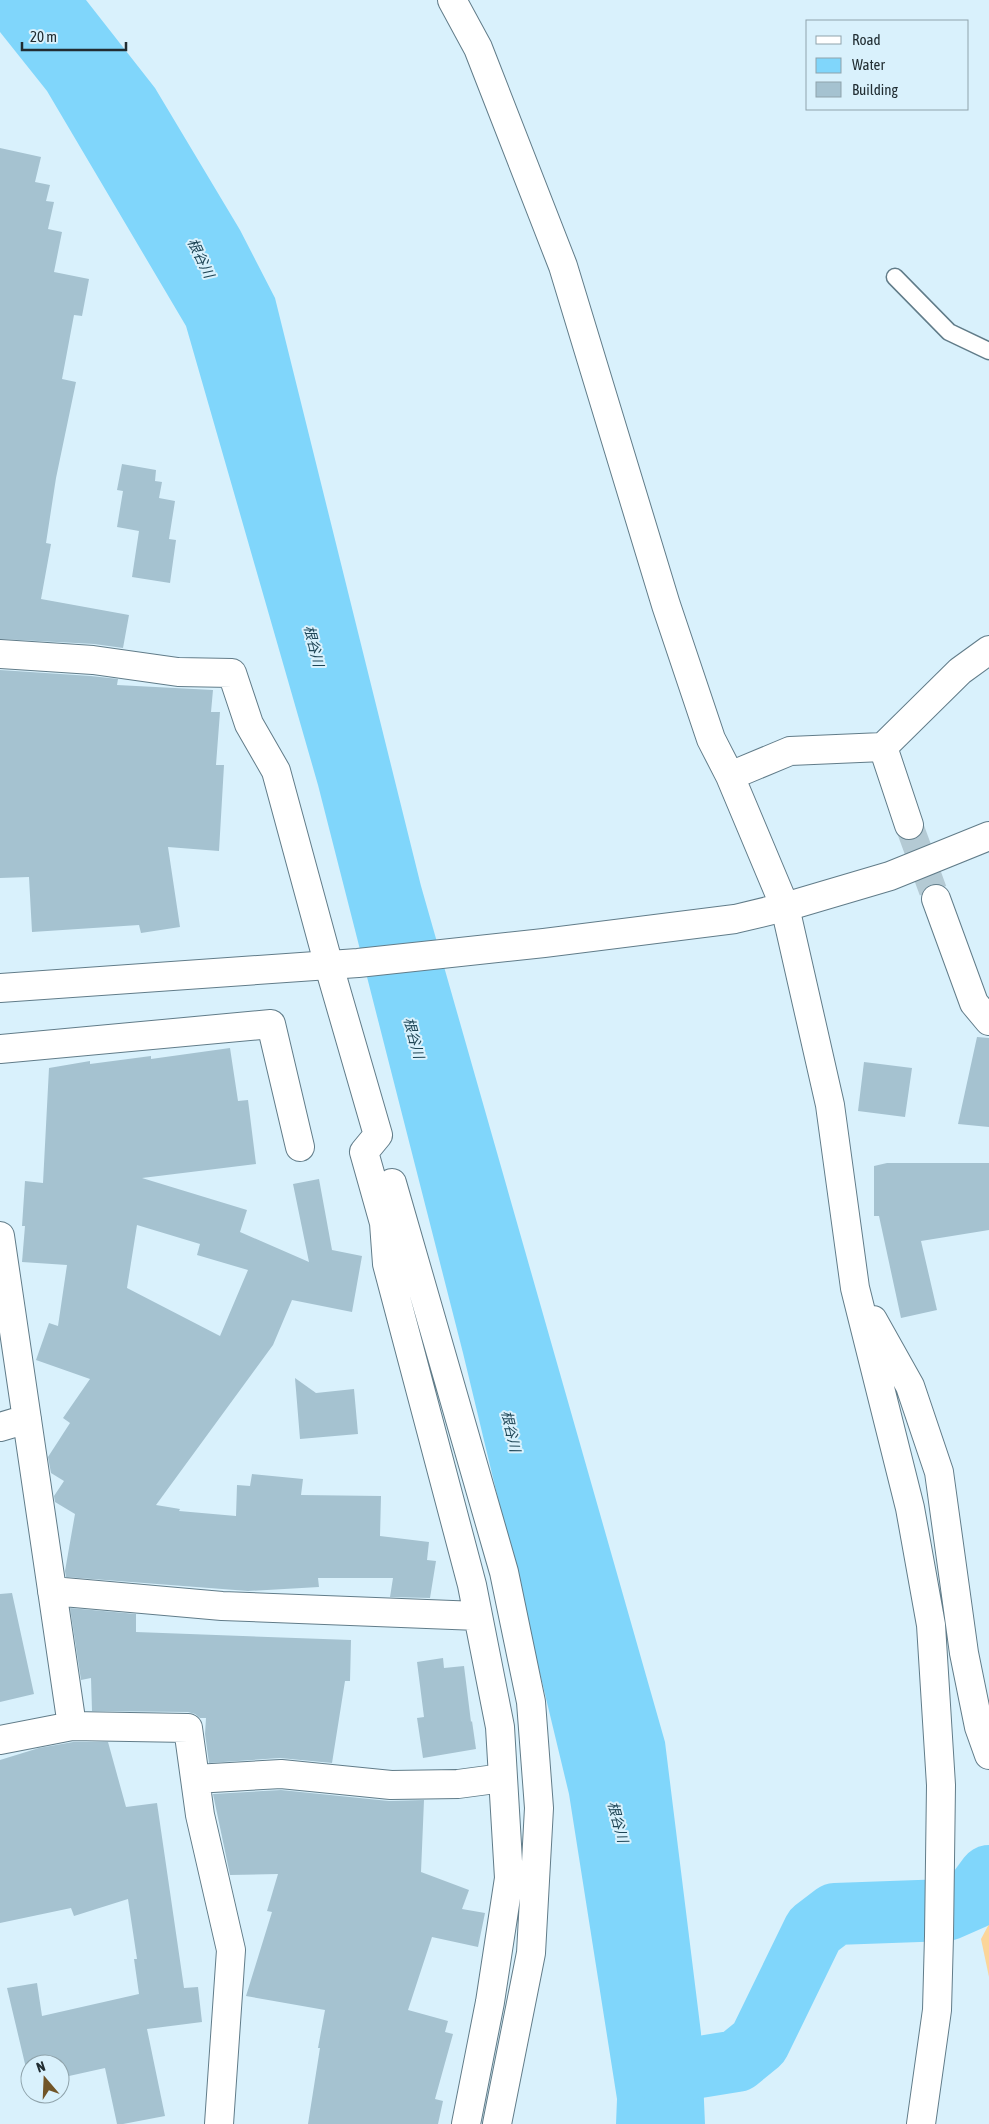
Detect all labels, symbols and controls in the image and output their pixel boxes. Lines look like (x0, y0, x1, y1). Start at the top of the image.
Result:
scale bar (22, 20, 126, 52)
legend (806, 20, 969, 110)
text: 20 m (30, 28, 57, 45)
text: Road (852, 31, 881, 48)
text: Water (852, 56, 885, 73)
text: Building (852, 81, 898, 98)
water label: 根谷川 (185, 236, 218, 282)
water label: 根谷川 (301, 624, 327, 670)
water label: 根谷川 (401, 1016, 428, 1062)
water label: 根谷川 (498, 1409, 524, 1455)
water label: 根谷川 (605, 1800, 632, 1846)
north arrow (20, 2054, 70, 2104)
text: N (34, 2058, 47, 2076)

